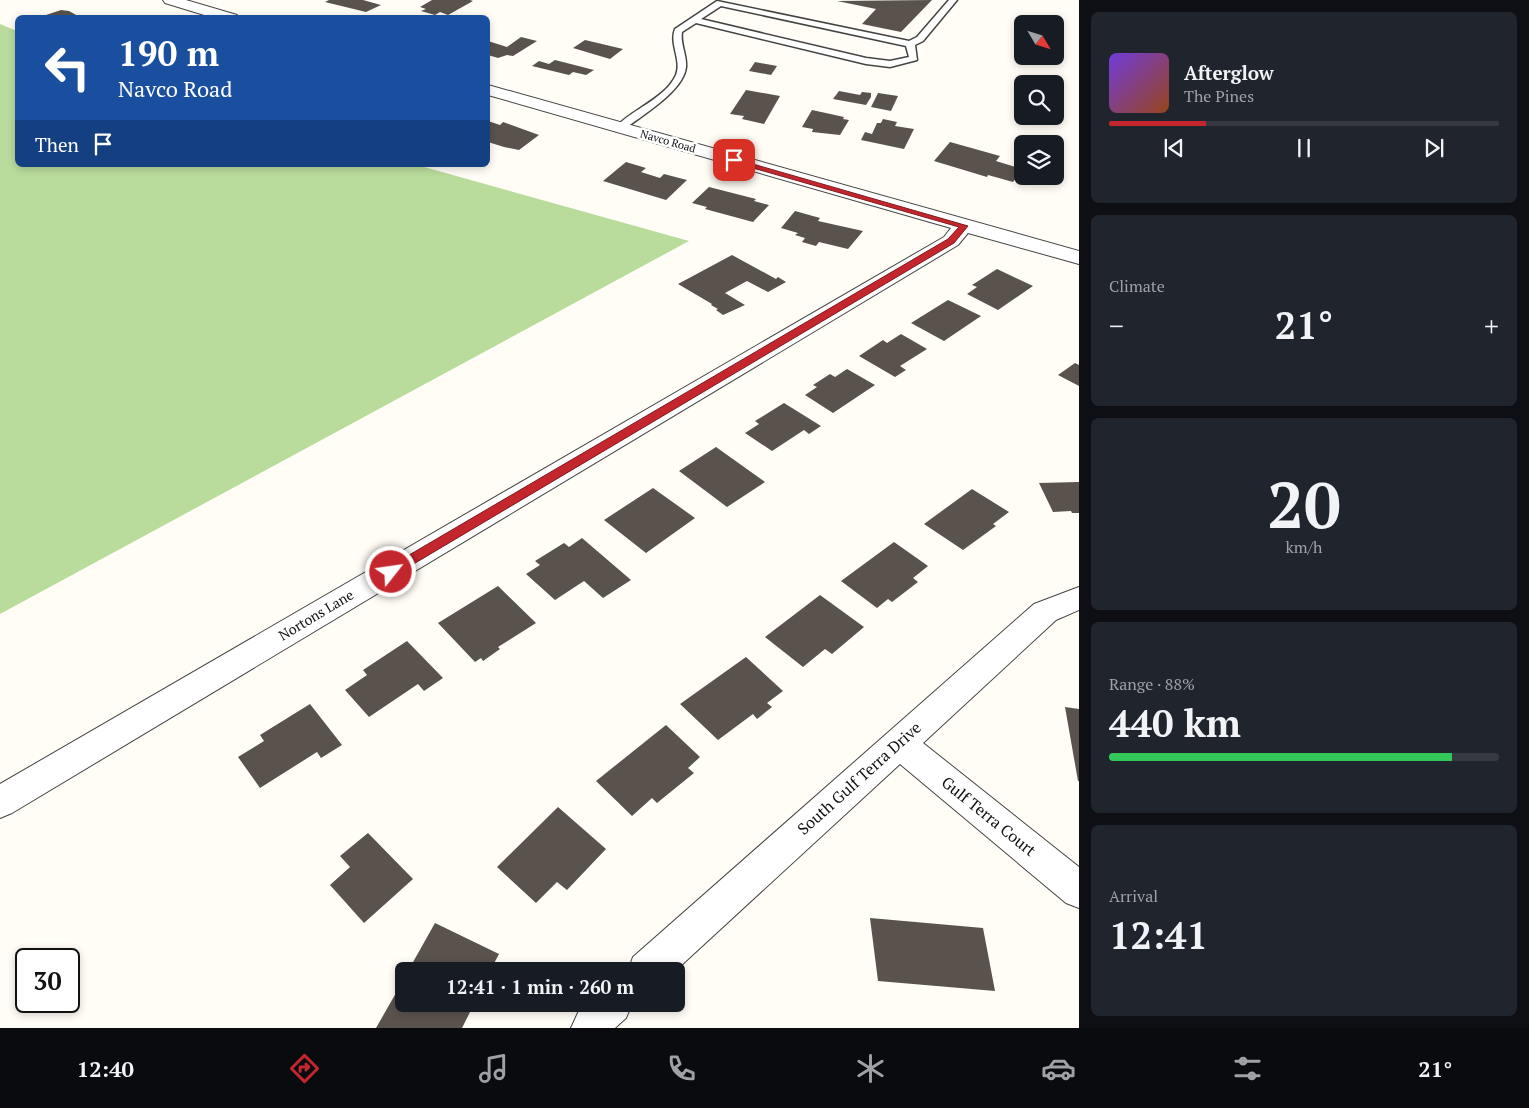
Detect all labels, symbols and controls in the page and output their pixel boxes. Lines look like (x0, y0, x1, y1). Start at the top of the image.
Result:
north arrow (1014, 15, 1064, 65)
map controls (1014, 15, 1064, 185)
text: 190 m (118, 30, 219, 76)
icon: left (35, 35, 100, 100)
text: Afterglow (1184, 60, 1274, 85)
text: Navco Road (118, 74, 232, 103)
button: search (1014, 75, 1064, 125)
text: The Pines (1184, 85, 1254, 107)
street label: Navco Road (639, 126, 697, 156)
icon: arrive (89, 130, 117, 158)
text: Then (35, 132, 79, 157)
icon: previous (1160, 134, 1188, 162)
icon: pause (1290, 134, 1318, 162)
icon: next (1420, 134, 1448, 162)
button: layers (1014, 135, 1064, 185)
pin (713, 139, 755, 181)
icon: arrive (720, 146, 748, 174)
text: Climate (1109, 275, 1165, 297)
text: 21° (1275, 300, 1333, 350)
text: − (1109, 307, 1124, 344)
text: + (1484, 307, 1499, 344)
text: 20 (1267, 460, 1341, 547)
text: km/h (1286, 536, 1322, 558)
position arrow (364, 545, 416, 597)
street label: Nortons Lane (275, 585, 357, 644)
text: Range · 88% (1109, 673, 1195, 695)
text: 440 km (1109, 698, 1241, 748)
street label: South Gulf Terra Drive (792, 716, 926, 840)
street label: Gulf Terra Court (937, 771, 1041, 861)
text: Arrival (1109, 885, 1158, 907)
text: 12:41 (1109, 910, 1208, 960)
speed limit sign: 30 (15, 948, 80, 1013)
text: 12:41 · 1 min · 260 m (446, 974, 634, 999)
icon: directions (287, 1051, 322, 1086)
icon: music (476, 1051, 511, 1086)
icon: phone (664, 1051, 699, 1086)
icon: climate (853, 1051, 888, 1086)
icon: car (1041, 1051, 1076, 1086)
icon: filters (1230, 1051, 1265, 1086)
text: 12:40 (77, 1054, 134, 1083)
text: 21° (1418, 1054, 1452, 1083)

